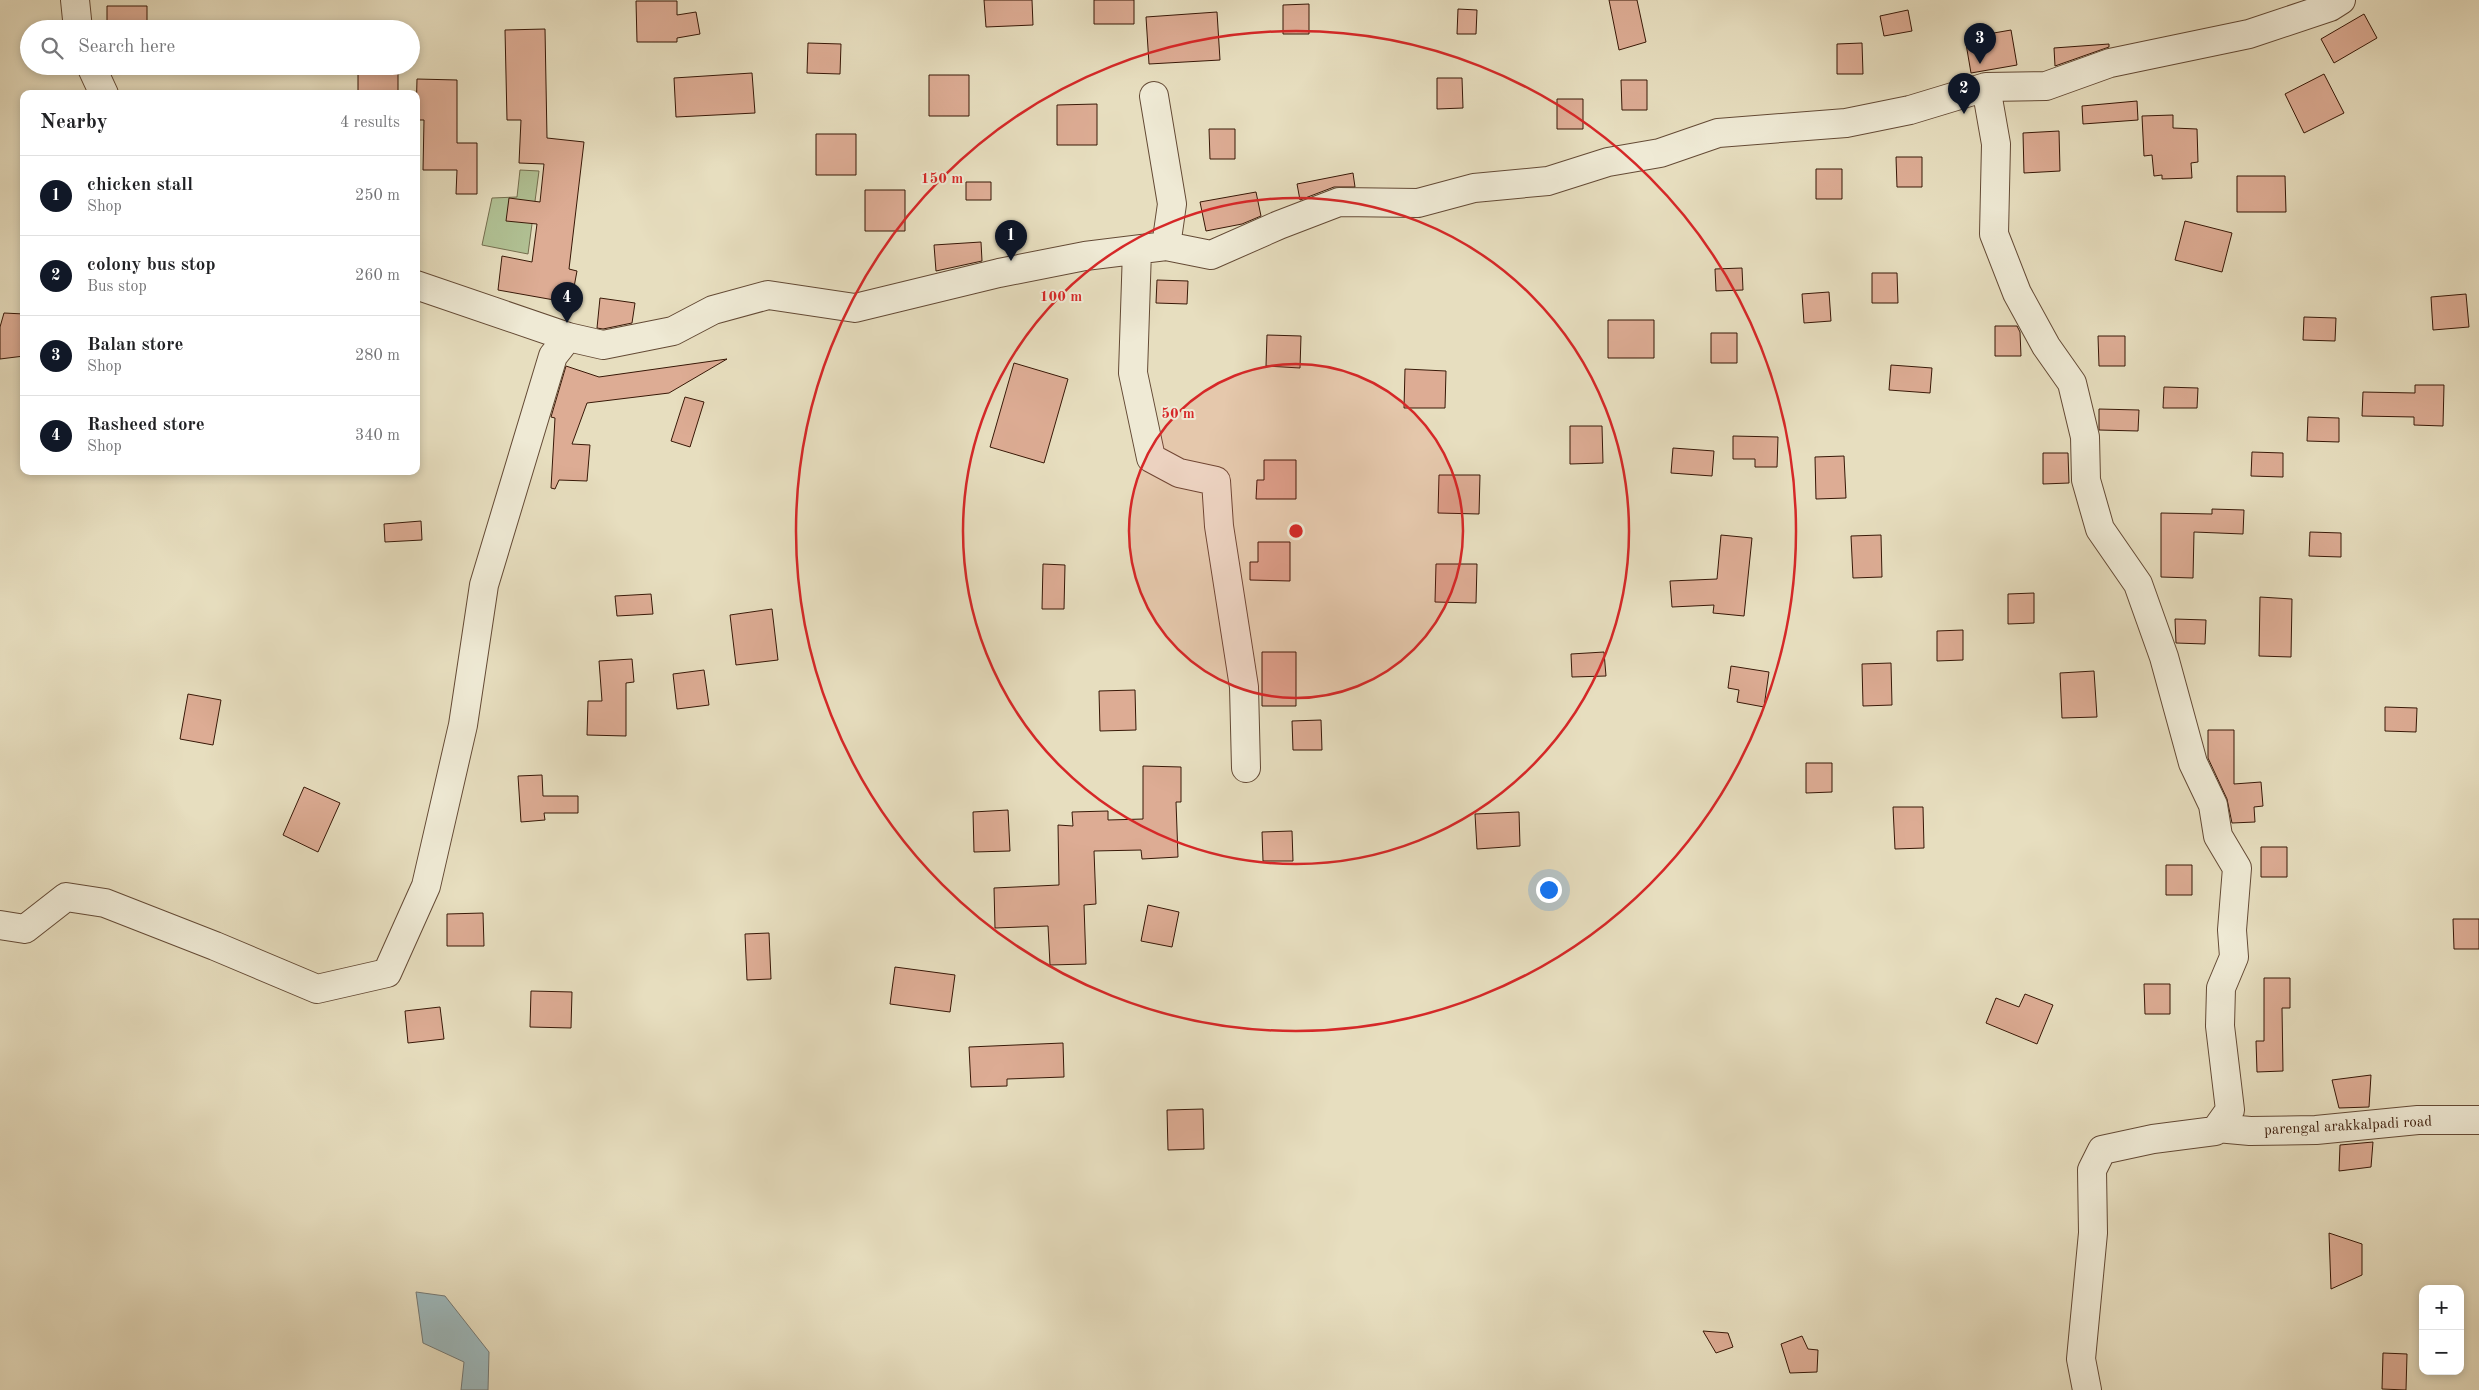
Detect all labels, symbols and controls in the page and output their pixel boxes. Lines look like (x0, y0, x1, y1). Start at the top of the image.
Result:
search box (20, 20, 420, 75)
pin: 3 (1964, 23, 1996, 64)
icon: search (38, 34, 66, 62)
text: Search here (78, 38, 175, 57)
pin: 2 (1948, 73, 1980, 114)
text: Nearby (40, 112, 108, 133)
text: 4 results (340, 115, 400, 131)
text: 150 m (921, 172, 963, 187)
text: chicken stall (87, 176, 193, 195)
text: 1 (51, 188, 61, 204)
text: 250 m (355, 188, 400, 204)
text: Shop (87, 199, 122, 215)
pin: 1 (995, 220, 1027, 261)
text: colony bus stop (87, 256, 216, 275)
text: 2 (51, 268, 61, 284)
text: 260 m (355, 268, 400, 284)
text: Bus stop (87, 279, 147, 295)
pin: 4 (551, 282, 583, 323)
text: 100 m (1040, 290, 1082, 305)
text: Balan store (87, 336, 183, 355)
text: 3 (51, 348, 61, 364)
text: 280 m (355, 348, 400, 364)
text: Shop (87, 359, 122, 375)
text: 50 m (1161, 407, 1195, 422)
text: Rasheed store (87, 416, 205, 435)
text: 4 (51, 428, 61, 444)
text: 340 m (355, 428, 400, 444)
text: Shop (87, 439, 122, 455)
centre of rings (1287, 522, 1305, 540)
your location (1536, 877, 1562, 903)
street label: parengal arakkalpadi road (2264, 1115, 2433, 1138)
map controls (2419, 1285, 2464, 1375)
button: + (2419, 1285, 2464, 1330)
button: − (2419, 1330, 2464, 1375)

